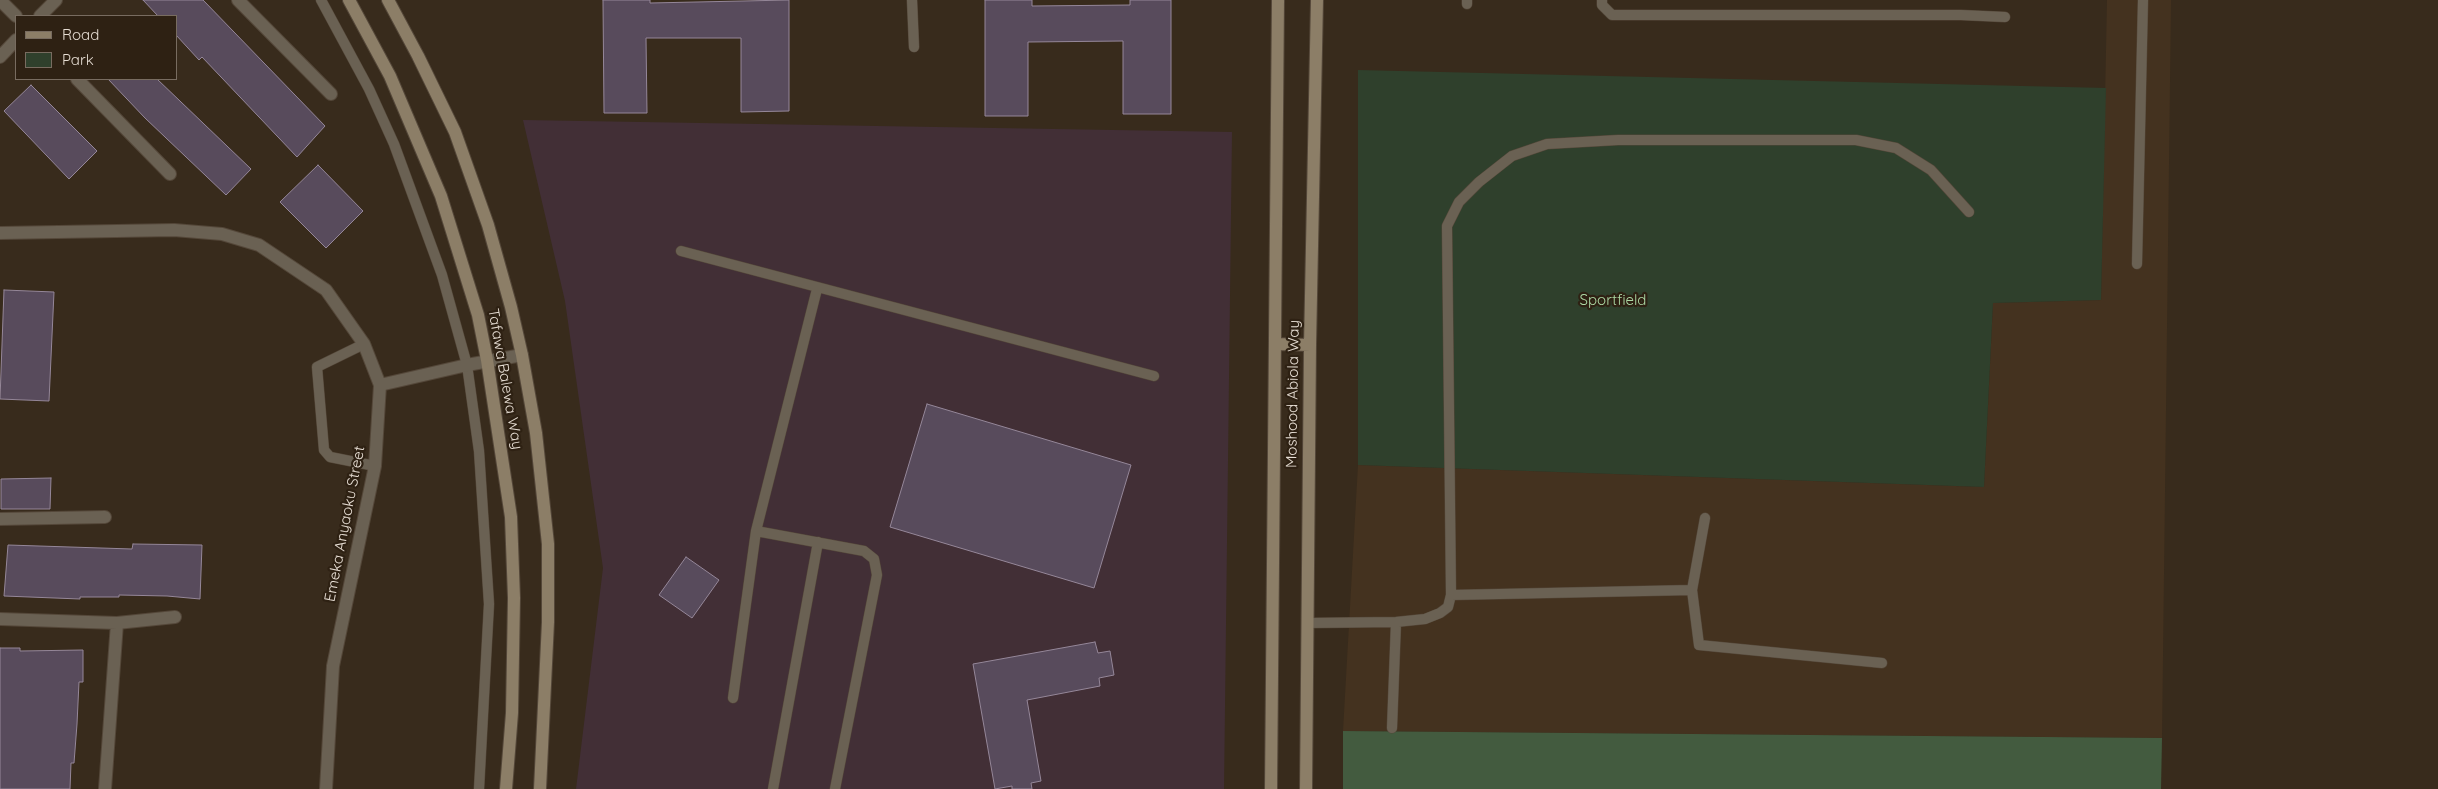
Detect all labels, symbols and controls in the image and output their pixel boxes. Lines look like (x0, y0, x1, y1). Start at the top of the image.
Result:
legend (15, 15, 178, 80)
text: Road (62, 25, 99, 44)
text: Park (62, 50, 94, 69)
park label: Sportfield (1580, 291, 1646, 309)
street label: Tafawa Balewa Way (484, 307, 526, 451)
street label: Moshood Abiola Way (1283, 320, 1303, 468)
street label: Emeka Anyaoku Street (321, 445, 369, 603)

